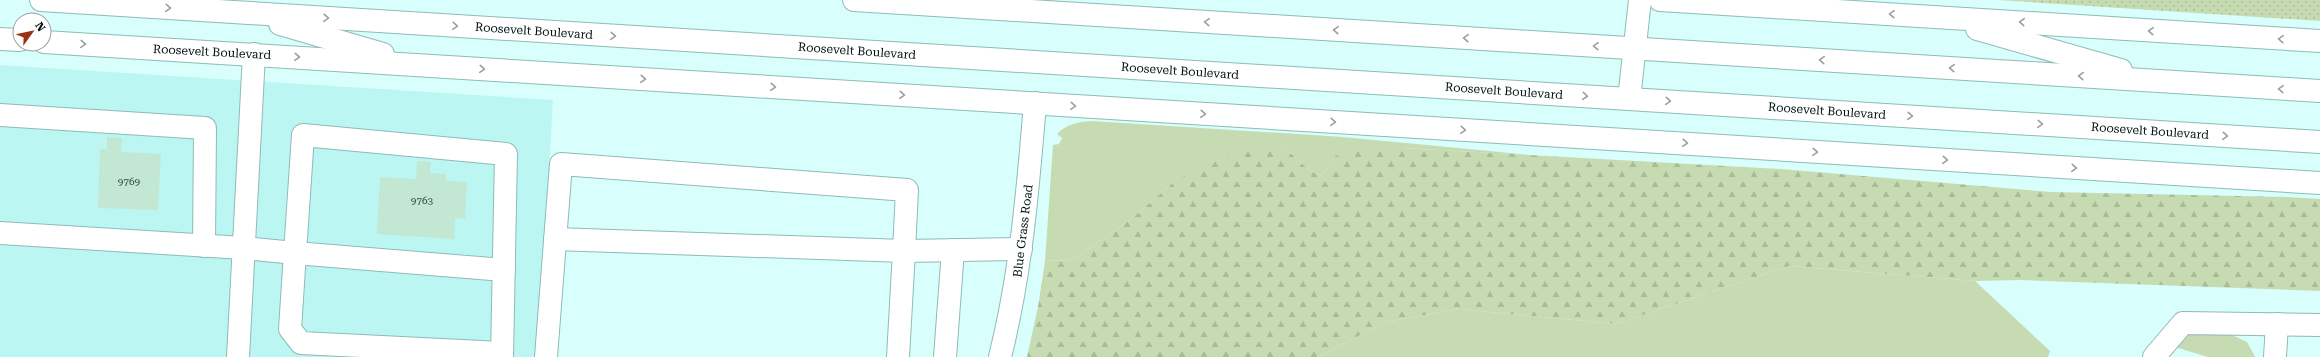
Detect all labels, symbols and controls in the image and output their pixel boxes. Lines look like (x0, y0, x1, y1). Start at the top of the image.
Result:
one-way arrow (165, 3, 171, 12)
one-way arrow (1889, 10, 1895, 19)
north arrow (12, 12, 52, 52)
one-way arrow (323, 13, 329, 22)
one-way arrow (1204, 18, 1210, 26)
one-way arrow (2019, 18, 2025, 27)
text: N (32, 20, 48, 34)
street label: Roosevelt Boulevard (475, 20, 594, 42)
one-way arrow (452, 21, 458, 30)
one-way arrow (1333, 26, 1339, 35)
one-way arrow (2148, 26, 2154, 35)
one-way arrow (610, 31, 616, 40)
one-way arrow (1463, 34, 1469, 43)
one-way arrow (2278, 34, 2284, 43)
one-way arrow (80, 40, 86, 49)
street label: Roosevelt Boulevard (798, 40, 917, 62)
street label: Roosevelt Boulevard (153, 42, 272, 62)
one-way arrow (1593, 42, 1599, 51)
one-way arrow (294, 53, 300, 62)
one-way arrow (1819, 56, 1825, 64)
street label: Roosevelt Boulevard (1121, 60, 1240, 82)
one-way arrow (1949, 64, 1955, 73)
one-way arrow (479, 65, 485, 73)
one-way arrow (2078, 72, 2084, 81)
one-way arrow (640, 74, 646, 83)
street label: Roosevelt Boulevard (1445, 80, 1564, 102)
one-way arrow (770, 83, 776, 91)
one-way arrow (2278, 84, 2284, 93)
one-way arrow (899, 91, 905, 99)
one-way arrow (1582, 91, 1588, 100)
one-way arrow (1665, 97, 1671, 105)
street label: Roosevelt Boulevard (1768, 100, 1887, 122)
one-way arrow (1070, 101, 1076, 110)
one-way arrow (1200, 109, 1206, 118)
one-way arrow (1907, 112, 1913, 120)
one-way arrow (1330, 117, 1336, 126)
one-way arrow (2037, 120, 2043, 129)
street label: Roosevelt Boulevard (2091, 120, 2210, 142)
one-way arrow (1460, 125, 1466, 134)
one-way arrow (2222, 131, 2228, 140)
one-way arrow (1682, 139, 1688, 148)
one-way arrow (1812, 147, 1818, 156)
one-way arrow (1942, 155, 1948, 164)
one-way arrow (2071, 163, 2077, 172)
house number: 9769 (118, 176, 141, 187)
street label: Blue Grass Road (1010, 183, 1036, 278)
house number: 9763 (411, 195, 434, 206)

